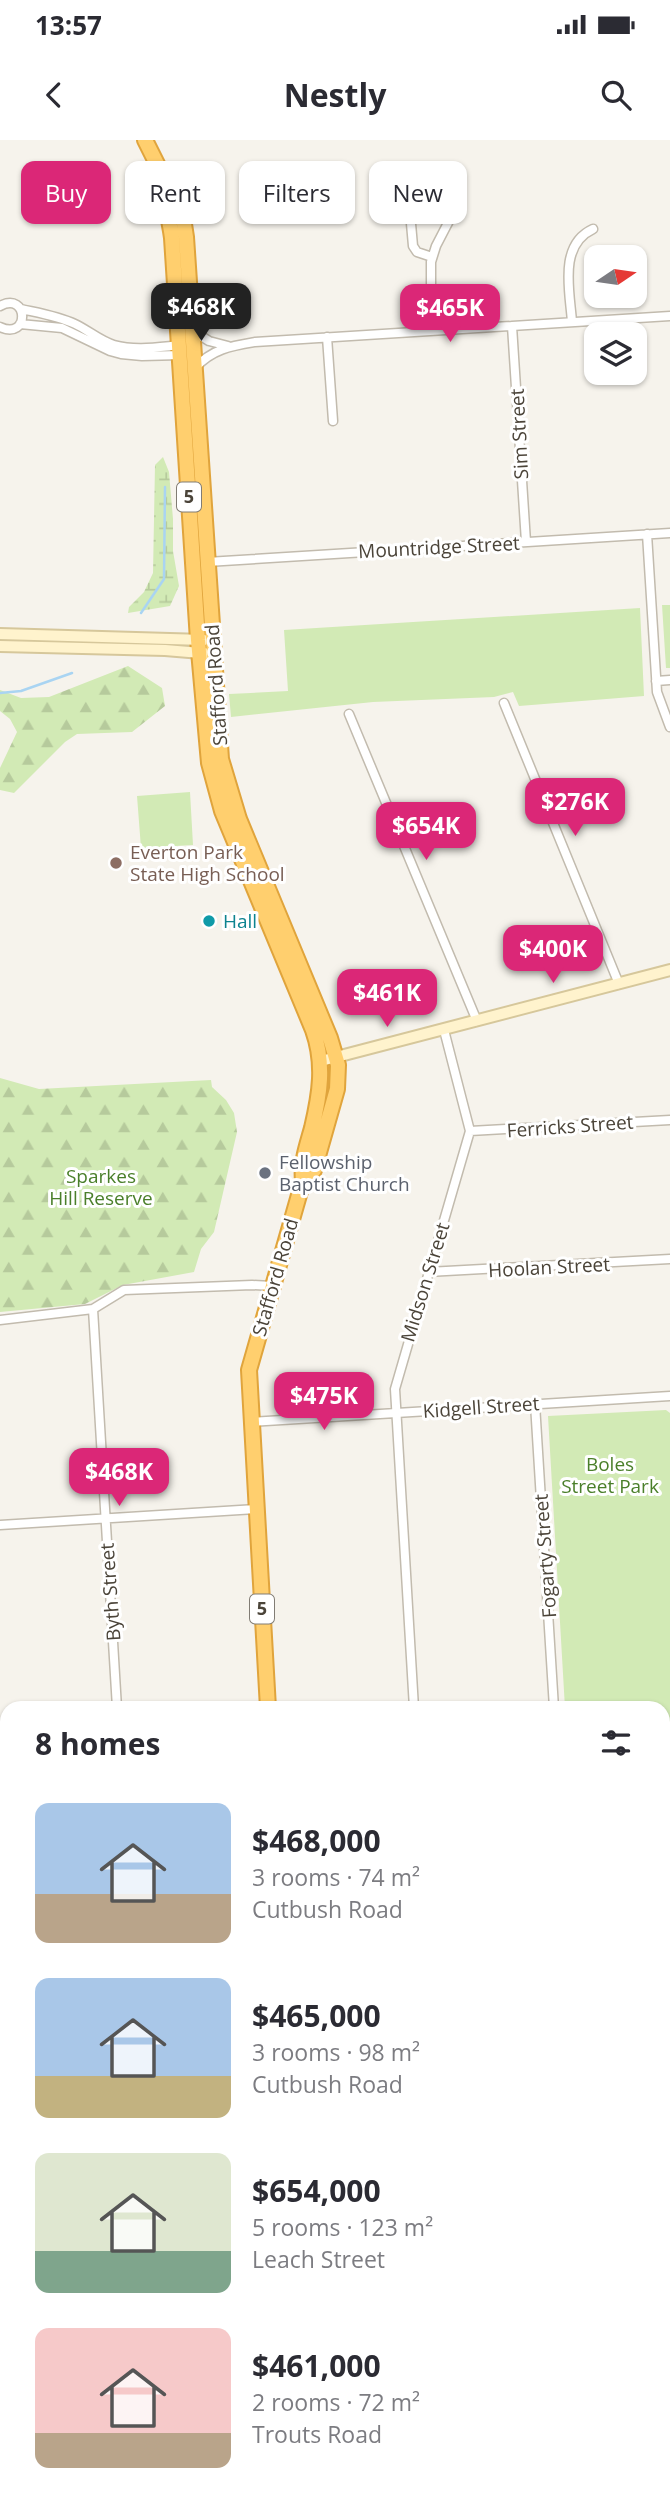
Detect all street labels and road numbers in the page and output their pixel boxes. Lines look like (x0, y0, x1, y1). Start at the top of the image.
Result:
street label: Sim Street (504, 388, 534, 480)
road number: 5 (177, 482, 201, 512)
street label: Mountridge Street (358, 530, 521, 564)
street label: Stafford Road (199, 623, 233, 747)
street label: Ferricks Street (506, 1109, 634, 1143)
street label: Stafford Road (246, 1215, 304, 1339)
street label: Midson Street (394, 1219, 456, 1345)
street label: Hoolan Street (487, 1251, 611, 1283)
street label: Kidgell Street (422, 1390, 540, 1424)
street label: Fogarty Street (528, 1493, 562, 1619)
street label: Byth Street (94, 1542, 126, 1642)
road number: 5 (250, 1594, 274, 1624)

